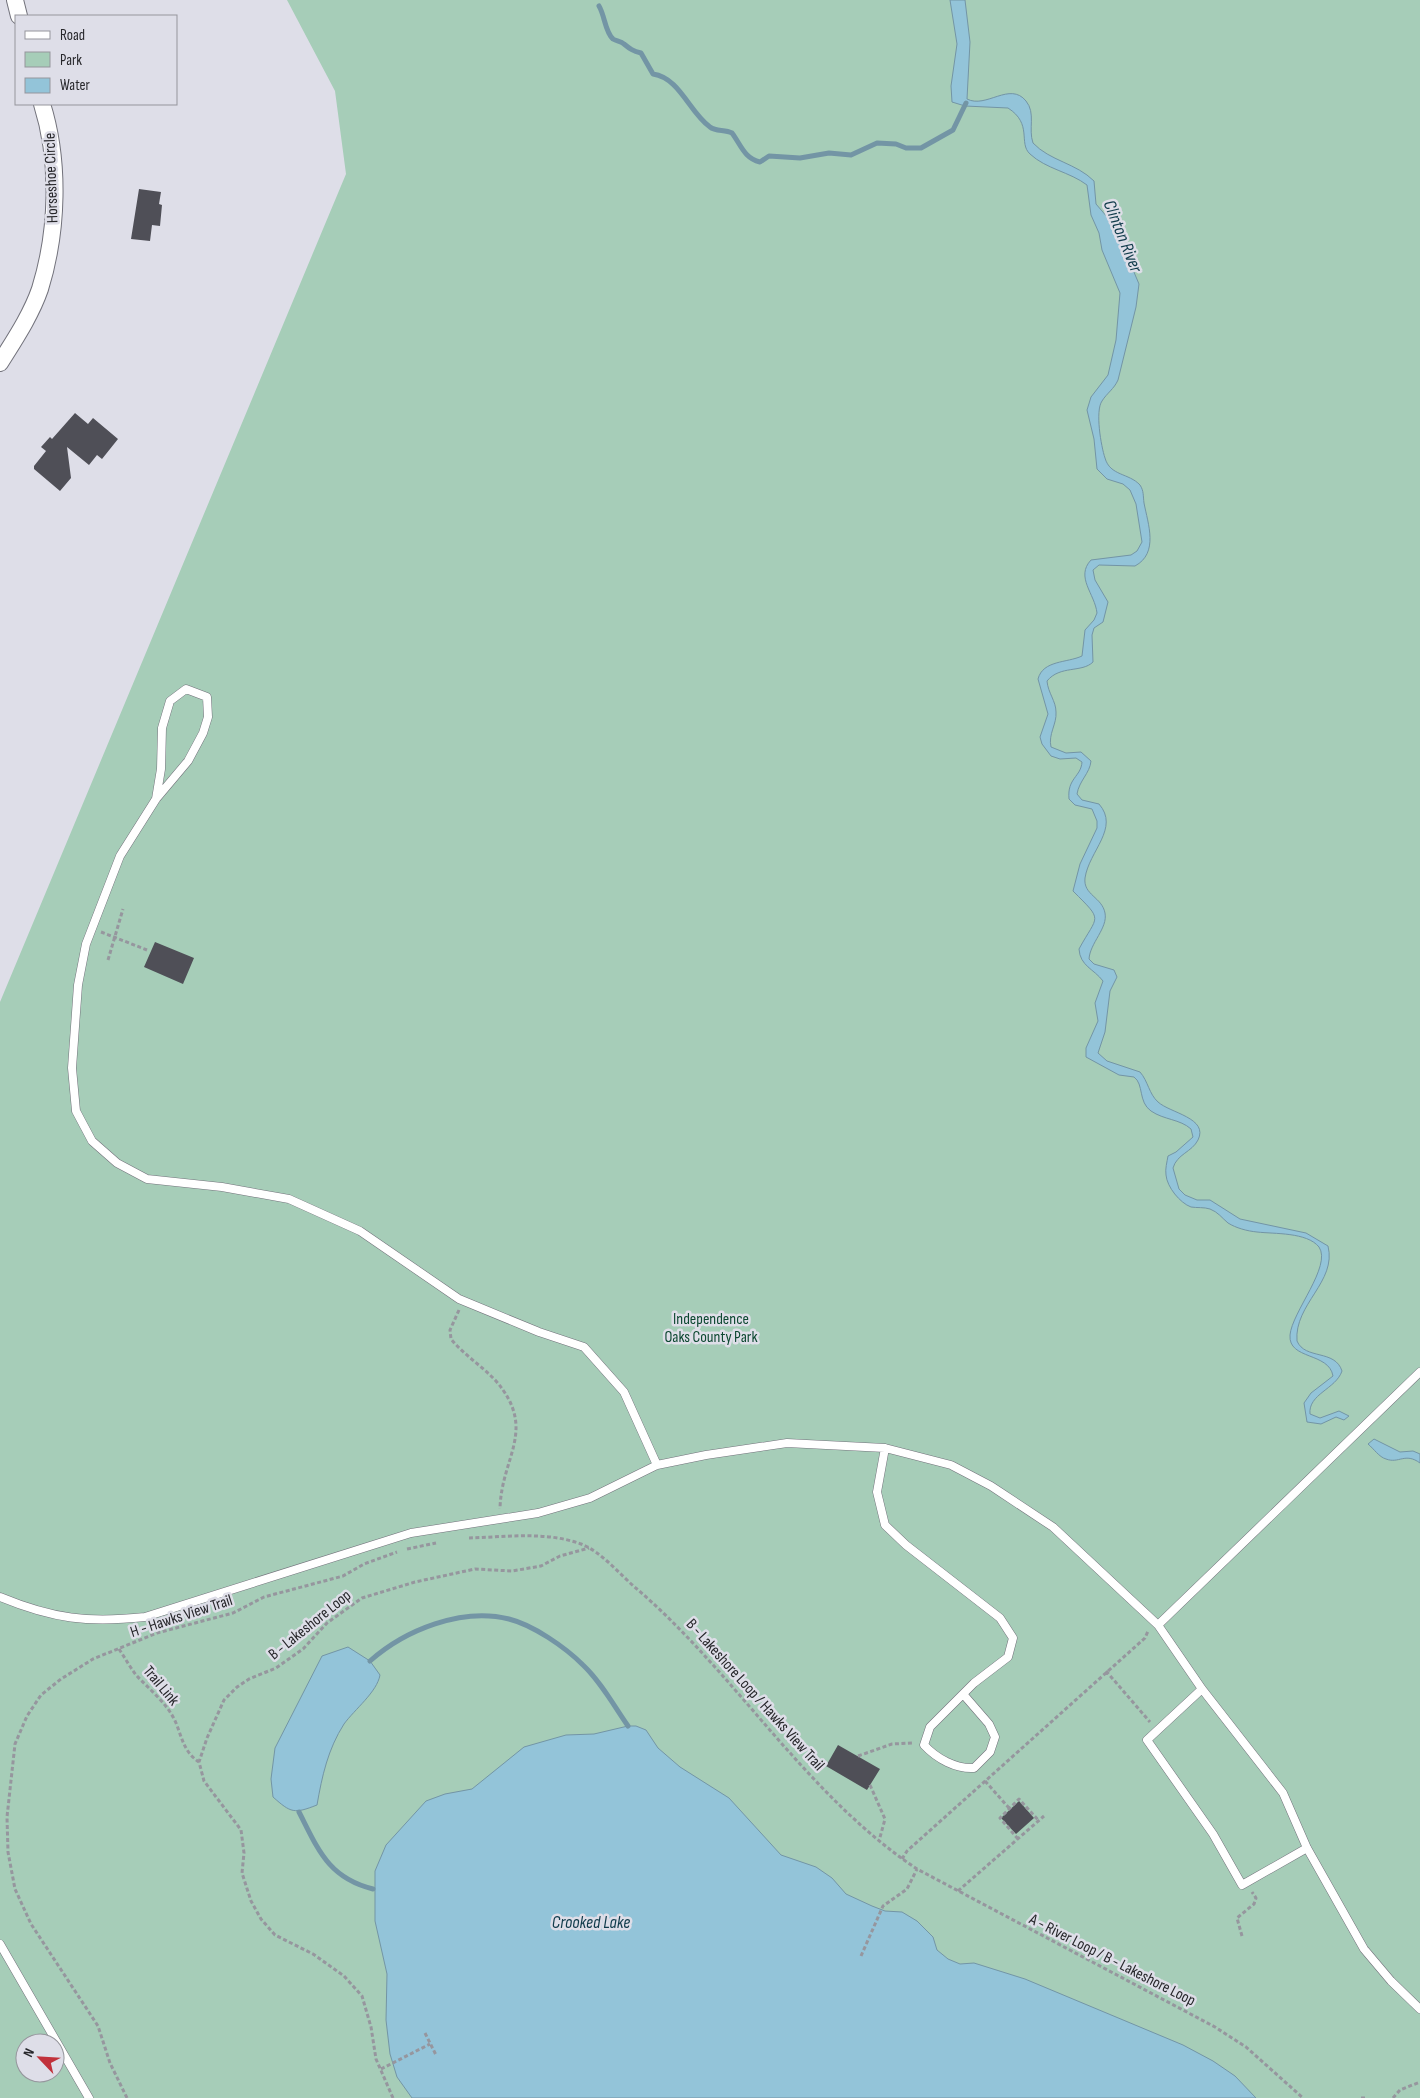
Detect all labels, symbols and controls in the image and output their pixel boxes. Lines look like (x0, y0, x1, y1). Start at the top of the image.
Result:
legend (15, 15, 178, 105)
text: Road (60, 26, 85, 45)
text: Park (60, 51, 82, 70)
text: Water (60, 76, 91, 95)
street label: Horseshoe Circle (40, 132, 63, 223)
water label: Clinton River (1099, 197, 1147, 276)
park label: Independence Oaks County Park (664, 1310, 758, 1347)
street label: B - Lakeshore Loop (265, 1586, 355, 1664)
street label: H - Hawks View Trail (128, 1591, 235, 1642)
street label: B - Lakeshore Loop / Hawks View Trail (682, 1615, 828, 1775)
street label: Trail Link (139, 1662, 183, 1710)
street label: A - River Loop / B - Lakeshore Loop (1025, 1910, 1199, 2011)
water label: Crooked Lake (552, 1912, 630, 1933)
north arrow (15, 2033, 65, 2083)
text: N (19, 2046, 38, 2060)

